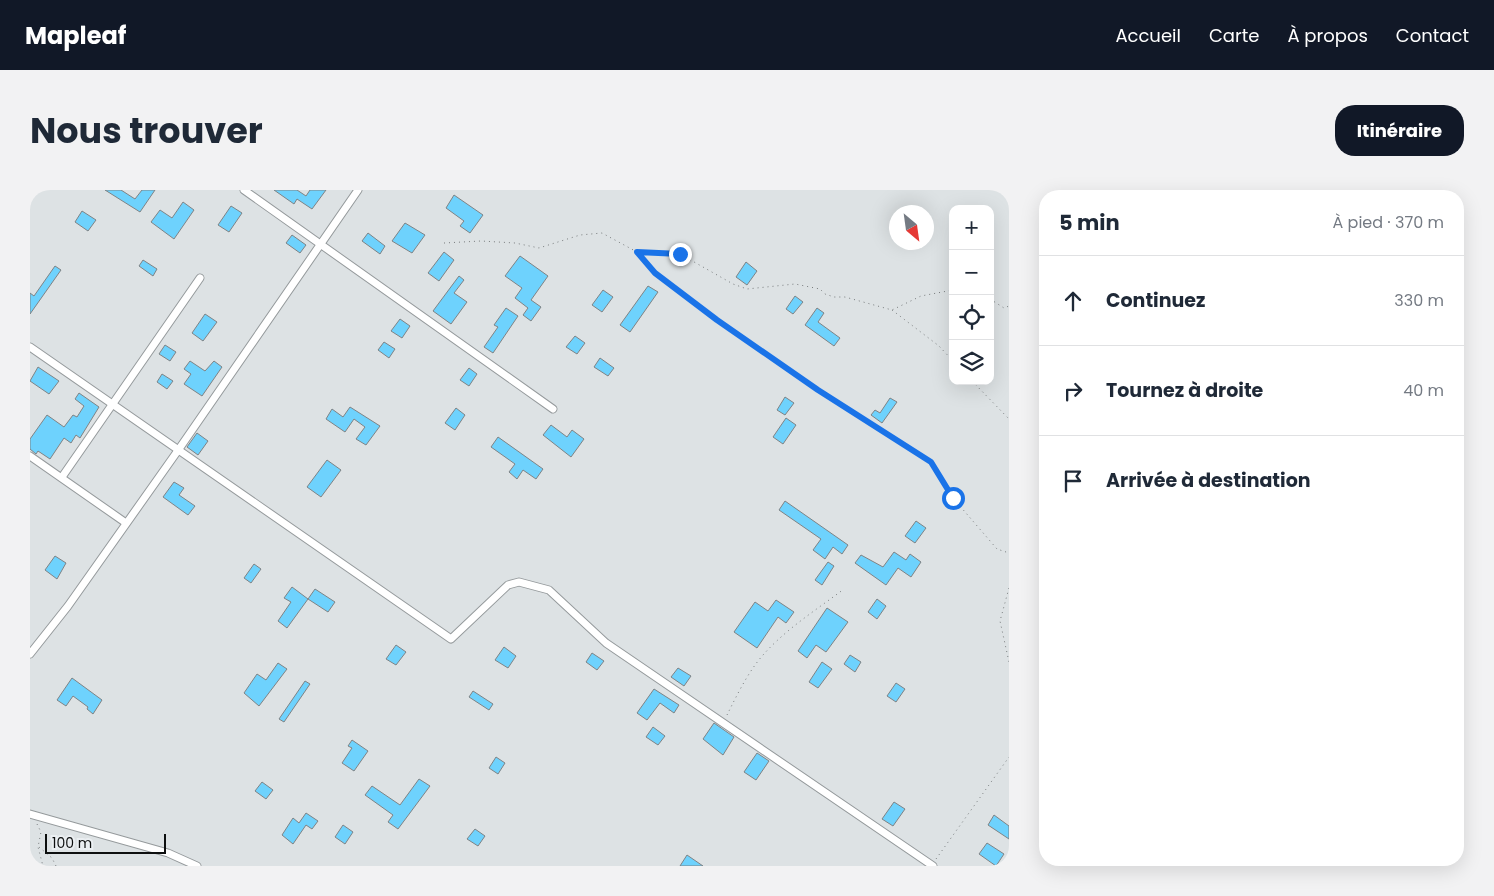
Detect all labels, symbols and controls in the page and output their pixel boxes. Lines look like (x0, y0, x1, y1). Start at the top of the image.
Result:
text: Mapleaf (25, 19, 126, 52)
text: Accueil (1115, 23, 1181, 48)
text: Carte (1209, 23, 1259, 48)
text: À propos (1287, 23, 1368, 48)
text: Contact (1396, 23, 1469, 48)
button: Itinéraire (1335, 105, 1464, 156)
text: Nous trouver (30, 106, 263, 155)
north arrow (889, 205, 934, 250)
map controls (949, 205, 994, 385)
button: + (949, 205, 994, 250)
text: 5 min (1059, 208, 1120, 237)
text: À pied · 370 m (1333, 211, 1444, 234)
route end (669, 243, 692, 266)
button: − (949, 250, 994, 295)
icon: ahead (1059, 287, 1087, 315)
text: Continuez (1106, 287, 1205, 314)
text: 330 m (1394, 289, 1444, 312)
button: locate (949, 295, 994, 340)
button: layers (949, 340, 994, 385)
icon: right (1059, 377, 1087, 405)
text: Tournez à droite (1106, 377, 1263, 404)
text: 40 m (1403, 379, 1444, 402)
icon: arrive (1059, 467, 1087, 495)
text: Arrivée à destination (1106, 467, 1311, 494)
route start (942, 487, 965, 510)
scale bar (45, 831, 166, 854)
text: 100 m (52, 833, 92, 853)

